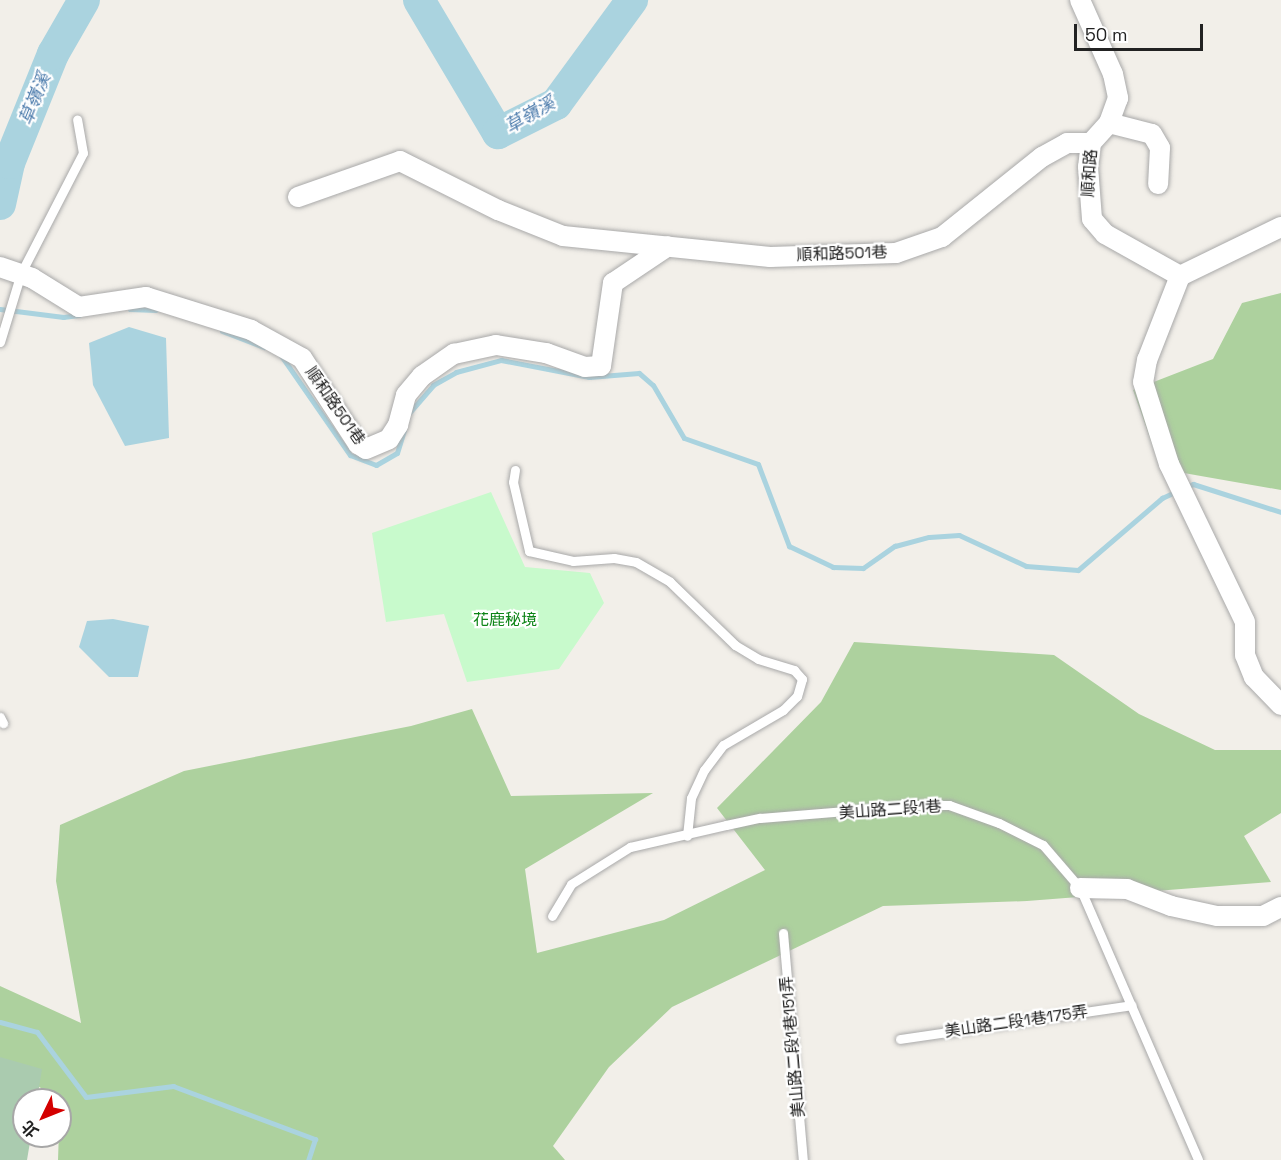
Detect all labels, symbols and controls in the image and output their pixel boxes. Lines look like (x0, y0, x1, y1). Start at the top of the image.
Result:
scale bar (1077, 12, 1206, 50)
text: 50 m (1085, 23, 1127, 46)
water label: 草嶺溪 (15, 70, 55, 128)
water label: 草嶺溪 (501, 92, 559, 138)
street label: 順和路 (1079, 148, 1101, 198)
street label: 順和路501巷 (796, 243, 888, 265)
street label: 順和路501巷 (301, 363, 369, 449)
park label: 花鹿秘境 (473, 610, 537, 630)
street label: 美山路二段1巷 (838, 797, 942, 823)
street label: 美山路二段1巷151弄 (777, 976, 809, 1118)
street label: 美山路二段1巷175弄 (943, 1002, 1089, 1042)
north arrow (12, 1088, 72, 1148)
text: 北 (17, 1116, 43, 1142)

